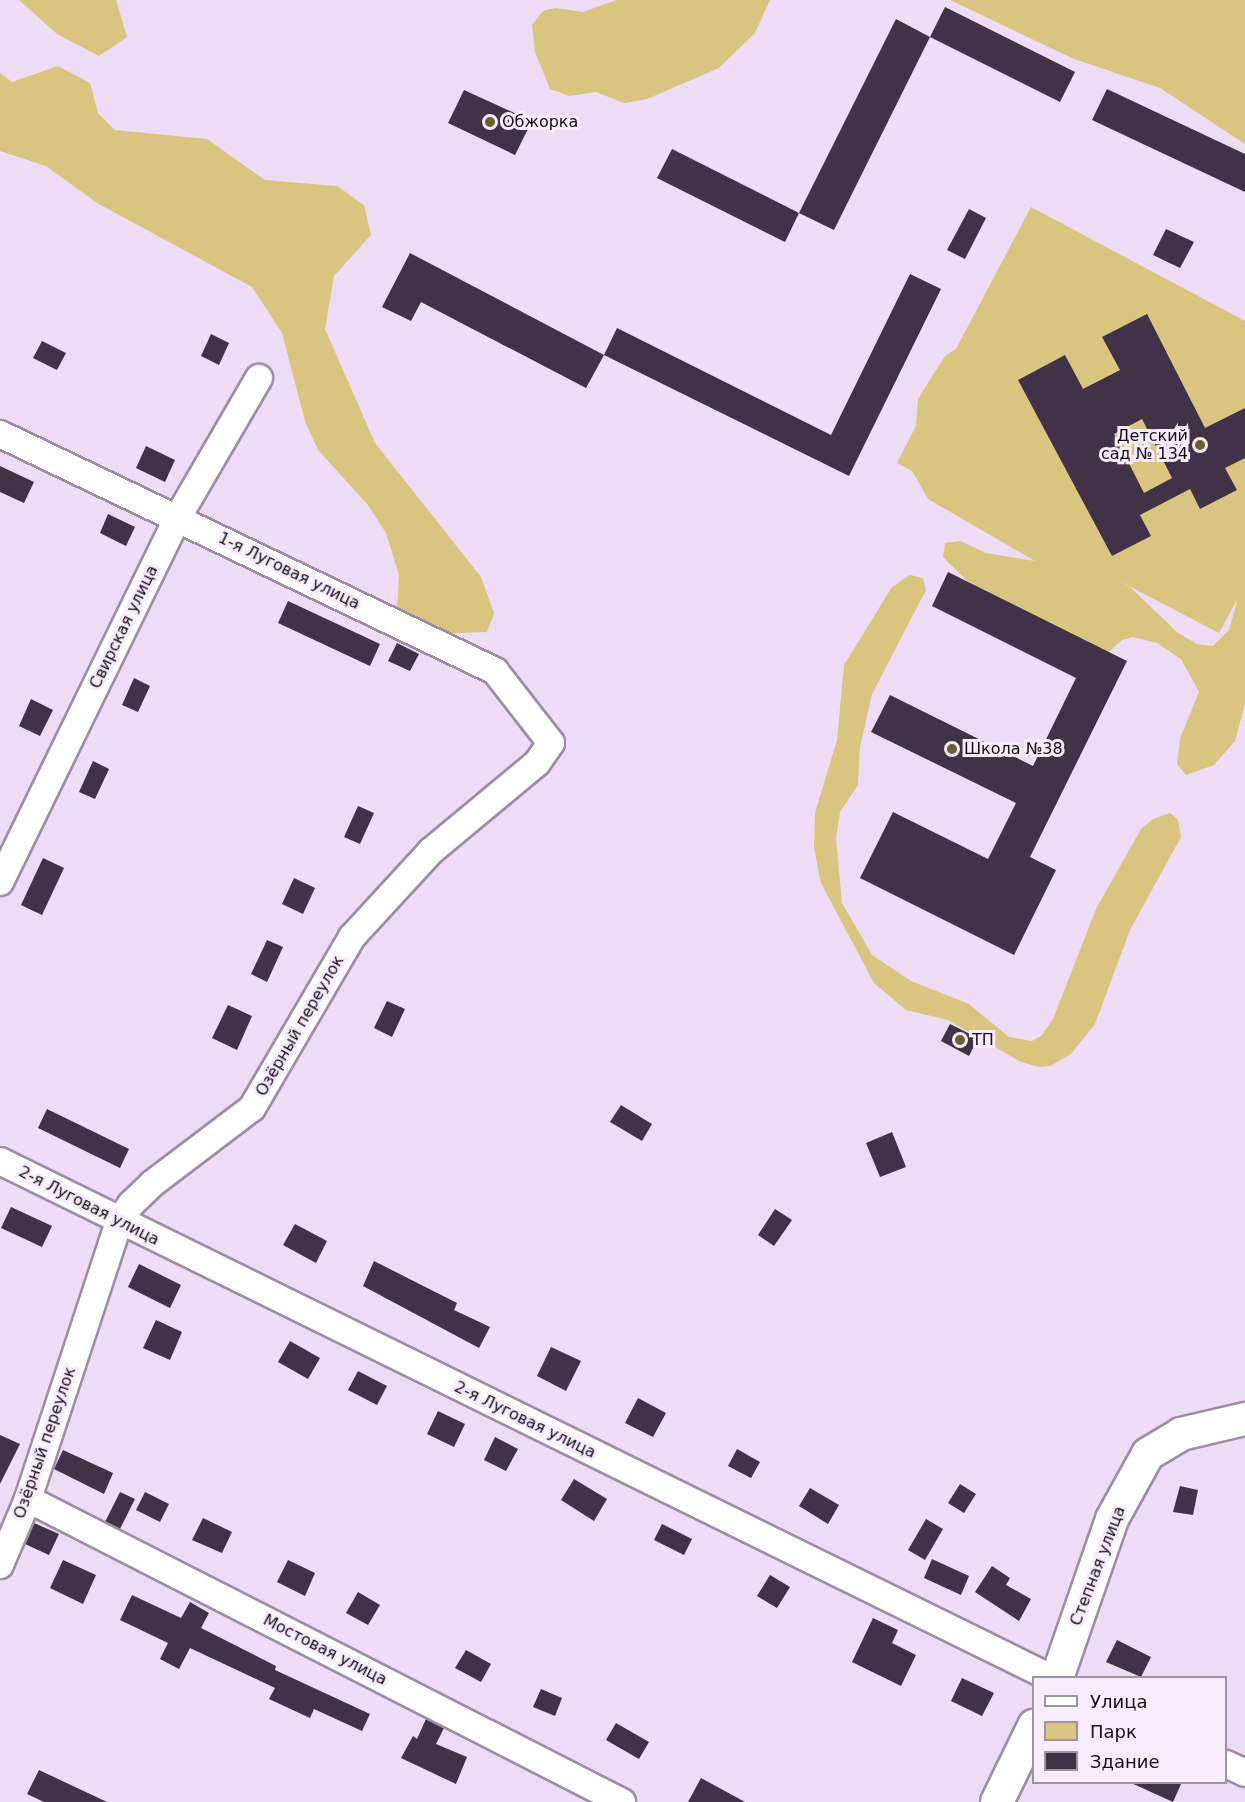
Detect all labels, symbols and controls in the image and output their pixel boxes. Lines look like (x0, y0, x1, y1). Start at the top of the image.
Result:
place label: Обжорка (502, 112, 578, 132)
marker: Обжорка (483, 115, 497, 129)
place label: Детский сад № 134 (1101, 426, 1188, 464)
marker: Детский сад № 134 (1193, 438, 1207, 452)
street label: 1-я Луговая улица (215, 528, 363, 614)
street label: Свирская улица (86, 562, 162, 692)
place label: Школа №38 (964, 739, 1063, 759)
marker: Школа №38 (945, 742, 959, 756)
street label: Озёрный переулок (252, 952, 348, 1100)
place label: ТП (972, 1030, 994, 1050)
marker: ТП (953, 1033, 967, 1047)
street label: 2-я Луговая улица (16, 1162, 162, 1250)
street label: Озёрный переулок (10, 1365, 80, 1521)
street label: 2-я Луговая улица (451, 1377, 599, 1463)
street label: Степная улица (1066, 1503, 1130, 1629)
street label: Мостовая улица (260, 1611, 390, 1689)
legend (1032, 1676, 1227, 1784)
text: Улица (1090, 1691, 1147, 1712)
text: Парк (1090, 1721, 1137, 1742)
text: Здание (1090, 1751, 1160, 1772)

